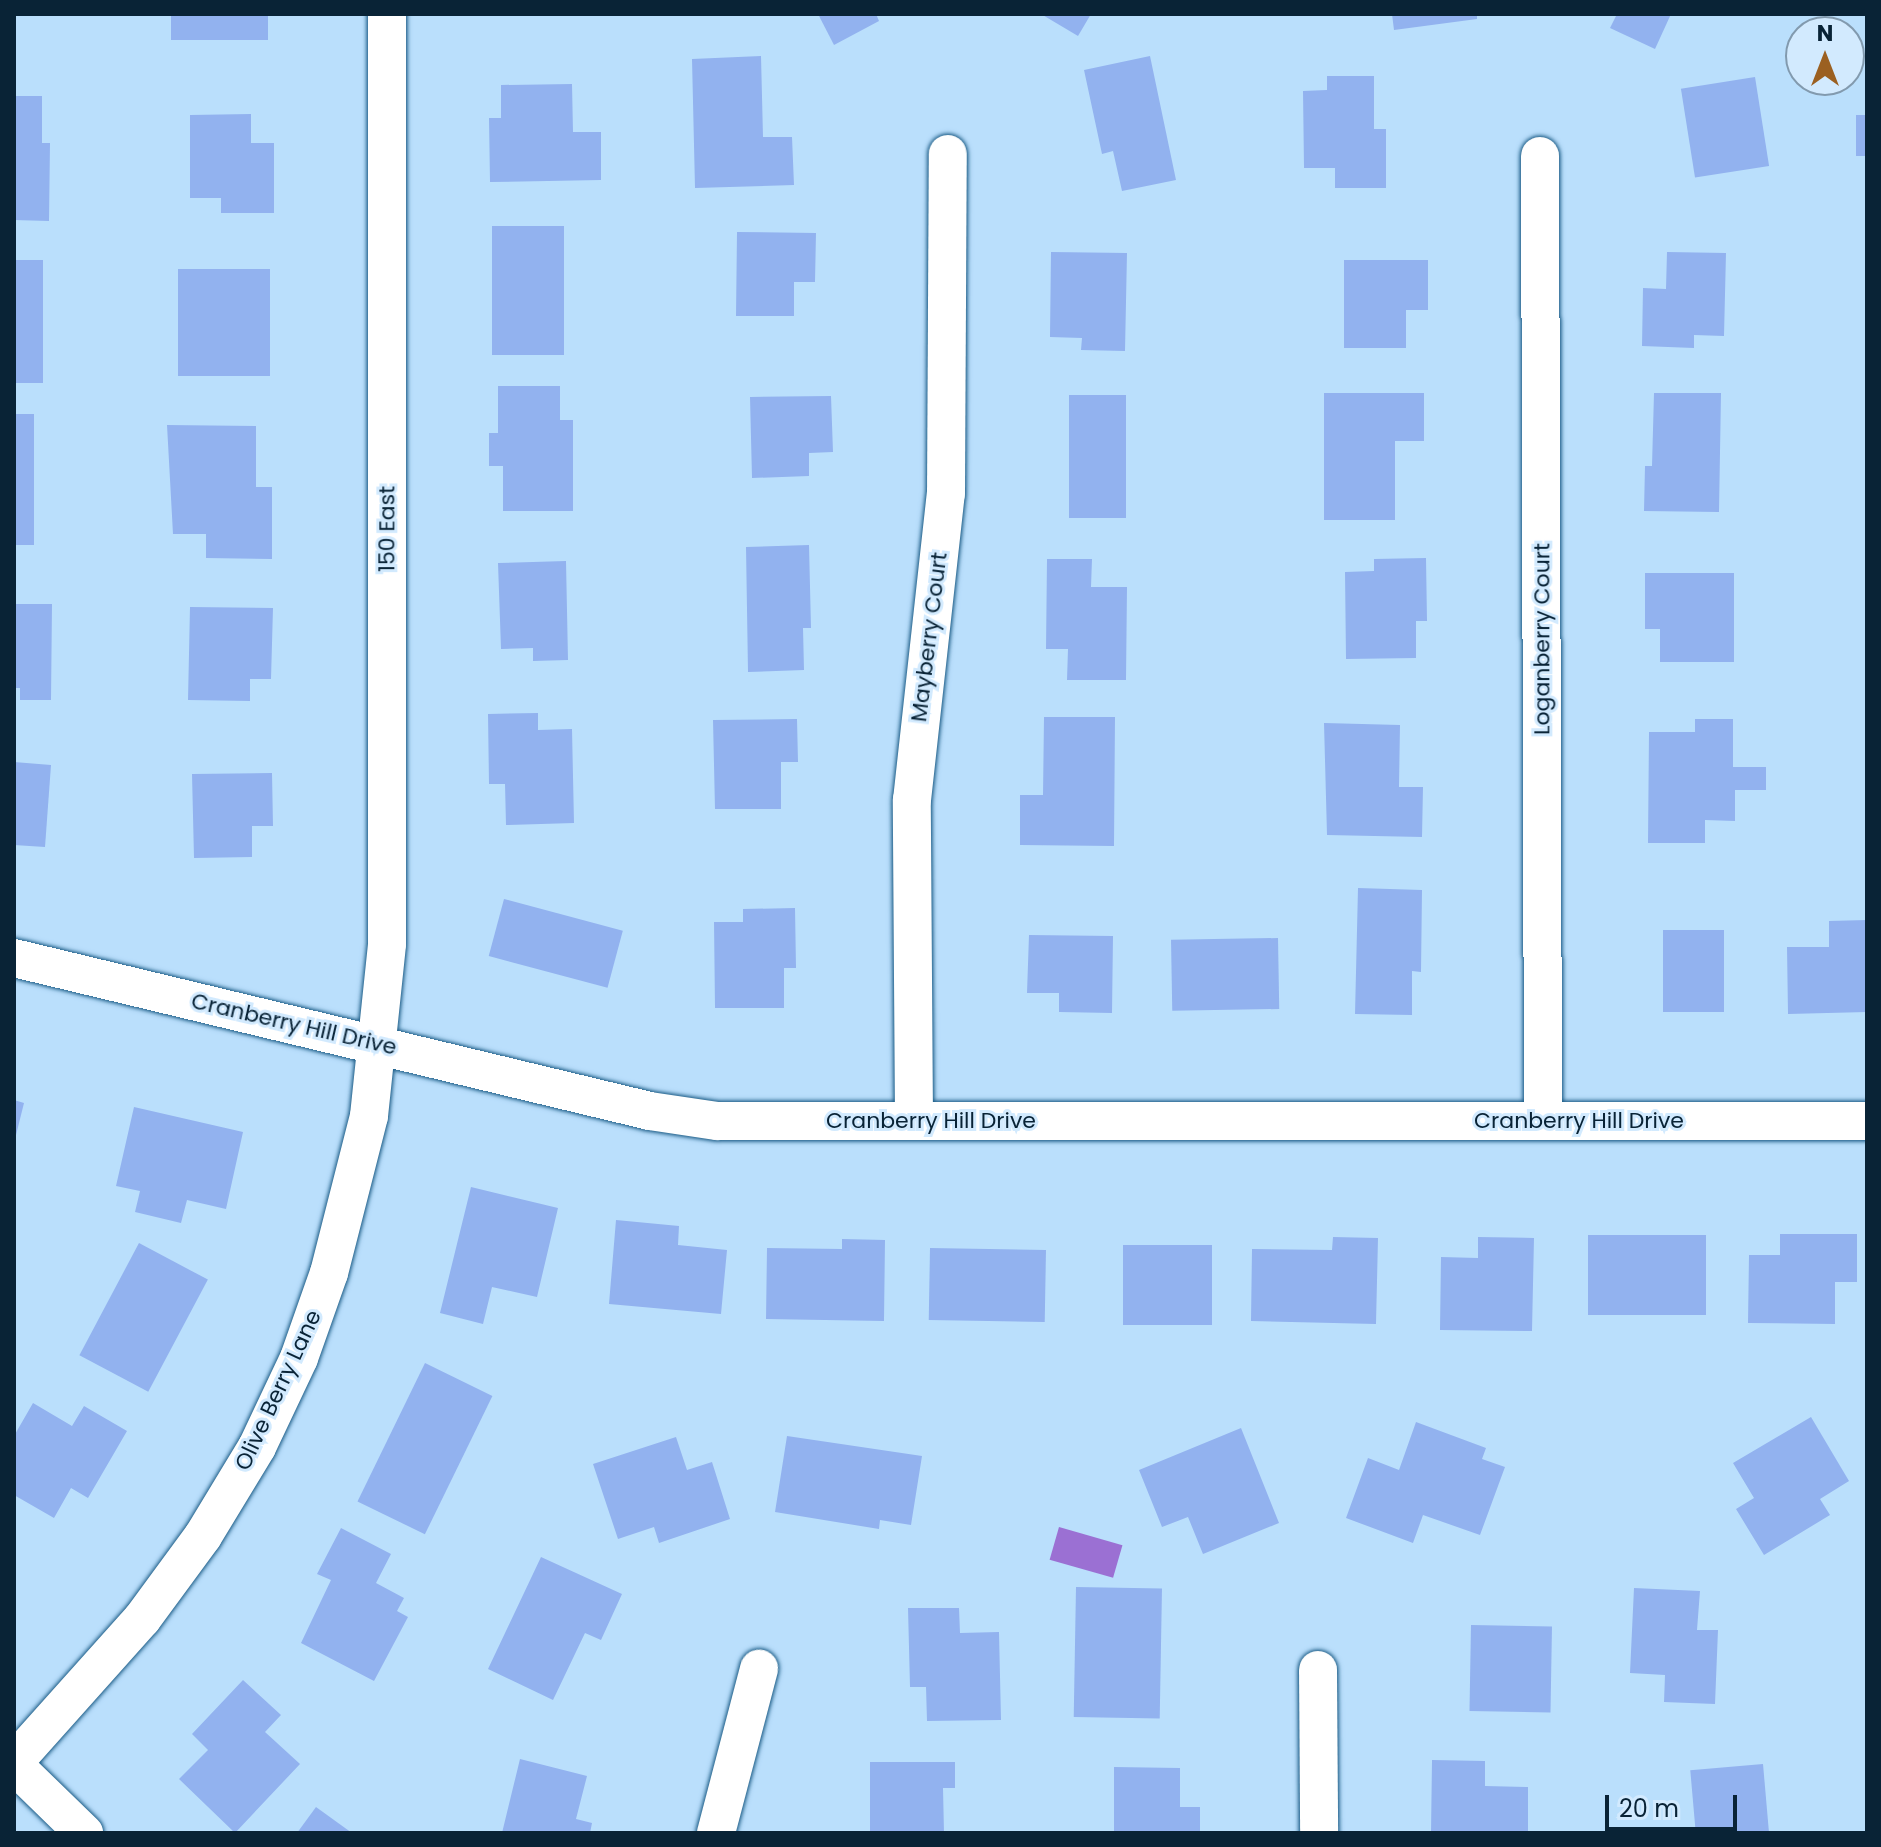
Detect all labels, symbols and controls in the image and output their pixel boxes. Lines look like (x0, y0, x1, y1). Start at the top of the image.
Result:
north arrow (1785, 16, 1865, 96)
text: N (1817, 18, 1833, 49)
street label: 150 East (374, 486, 400, 572)
street label: Loganberry Court (1529, 543, 1555, 735)
street label: Mayberry Court (905, 551, 953, 723)
street label: Cranberry Hill Drive (189, 988, 399, 1060)
street label: Cranberry Hill Drive (826, 1108, 1036, 1134)
street label: Cranberry Hill Drive (1474, 1108, 1684, 1134)
street label: Olive Berry Lane (229, 1306, 327, 1474)
scale bar (1609, 1779, 1741, 1829)
text: 20 m (1619, 1792, 1679, 1825)

